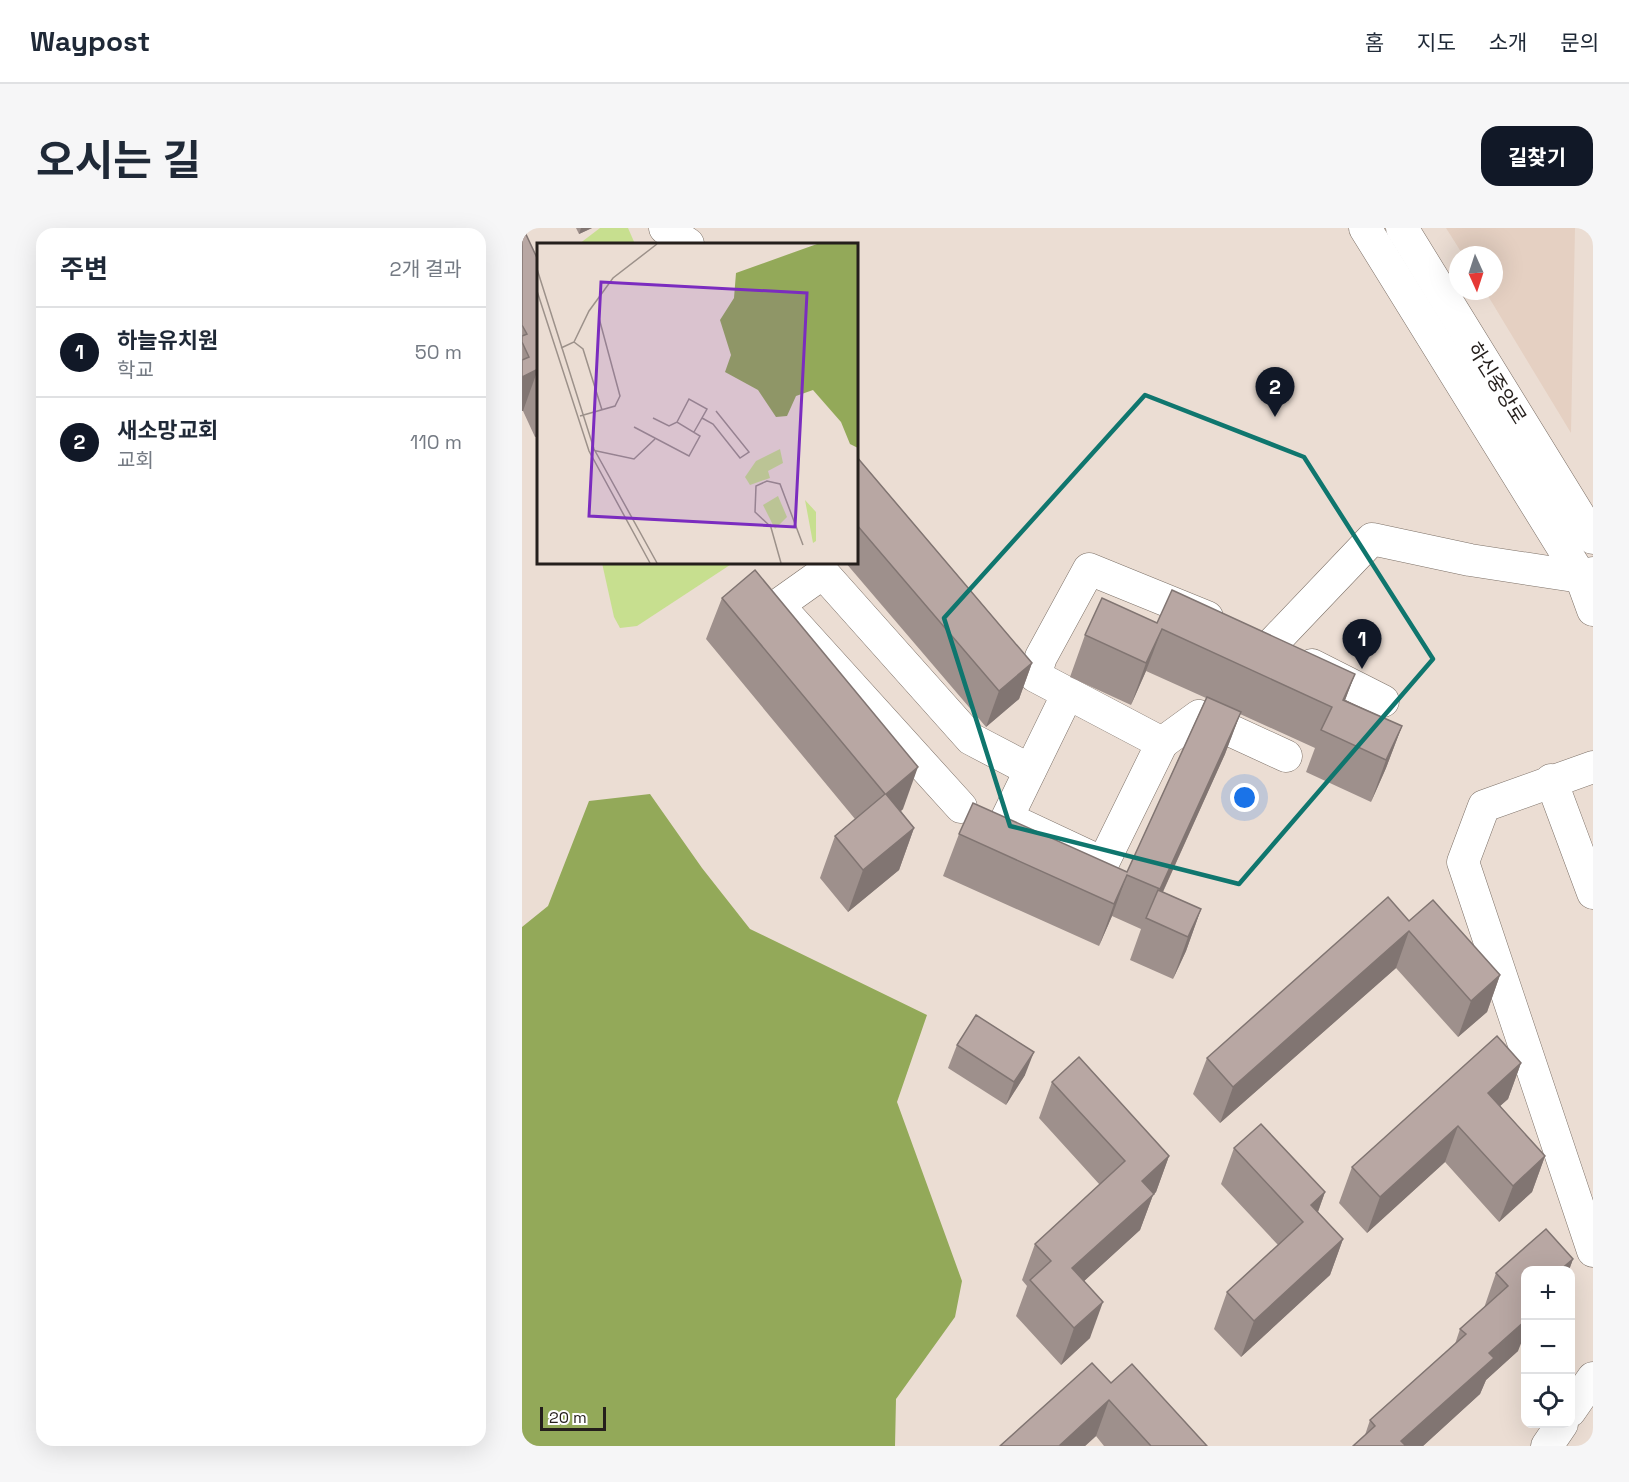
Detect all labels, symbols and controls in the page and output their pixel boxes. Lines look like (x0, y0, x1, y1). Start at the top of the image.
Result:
text: Waypost (30, 23, 150, 59)
text: 홈 (1365, 29, 1384, 56)
text: 지도 (1417, 29, 1456, 56)
text: 소개 (1489, 29, 1527, 56)
text: 문의 (1560, 29, 1599, 56)
button: 길찾기 (1481, 126, 1593, 186)
text: 오시는 길 (36, 134, 201, 187)
inset map (537, 243, 858, 564)
north arrow (1449, 246, 1503, 300)
text: 주변 (60, 252, 108, 286)
text: 2개 결과 (390, 256, 462, 282)
text: 하늘유치원 (117, 326, 218, 354)
street label: 하신중앙로 (1462, 337, 1532, 429)
text: 1 (75, 339, 84, 365)
text: 50 m (415, 339, 462, 365)
text: 학교 (117, 357, 154, 383)
pin: 2 (1256, 368, 1294, 417)
text: 새소망교회 (117, 416, 218, 444)
text: 2 (74, 429, 85, 455)
text: 110 m (410, 429, 462, 455)
text: 교회 (117, 447, 154, 473)
pin: 1 (1342, 620, 1382, 669)
your location (1230, 783, 1259, 812)
map controls (1521, 1266, 1575, 1428)
button: + (1521, 1266, 1575, 1320)
button: − (1521, 1320, 1575, 1374)
button: locate (1521, 1374, 1575, 1428)
scale bar (540, 1404, 606, 1432)
text: 20 m (549, 1407, 587, 1428)

